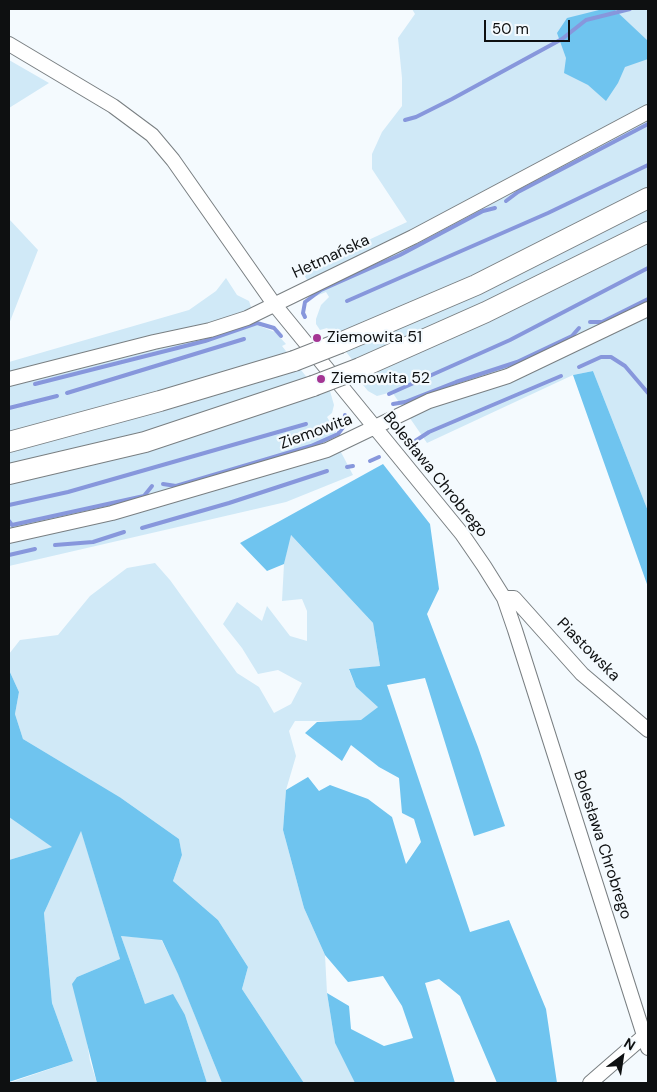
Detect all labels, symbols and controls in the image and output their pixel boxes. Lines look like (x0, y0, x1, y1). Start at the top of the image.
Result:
scale bar (487, 10, 573, 42)
text: 50 m (492, 19, 529, 39)
street label: Hetmańska (289, 231, 373, 283)
place label: Ziemowita 51 (327, 328, 422, 348)
marker: Ziemowita 51 (311, 332, 323, 344)
place label: Ziemowita 52 (331, 369, 430, 389)
marker: Ziemowita 52 (315, 373, 327, 385)
street label: Bolesława Chrobrego (379, 408, 491, 542)
street label: Ziemowita (277, 410, 355, 454)
street label: Piastowska (552, 614, 624, 686)
street label: Bolesława Chrobrego (569, 768, 635, 922)
north arrow (597, 1032, 647, 1082)
text: N (621, 1034, 639, 1054)

